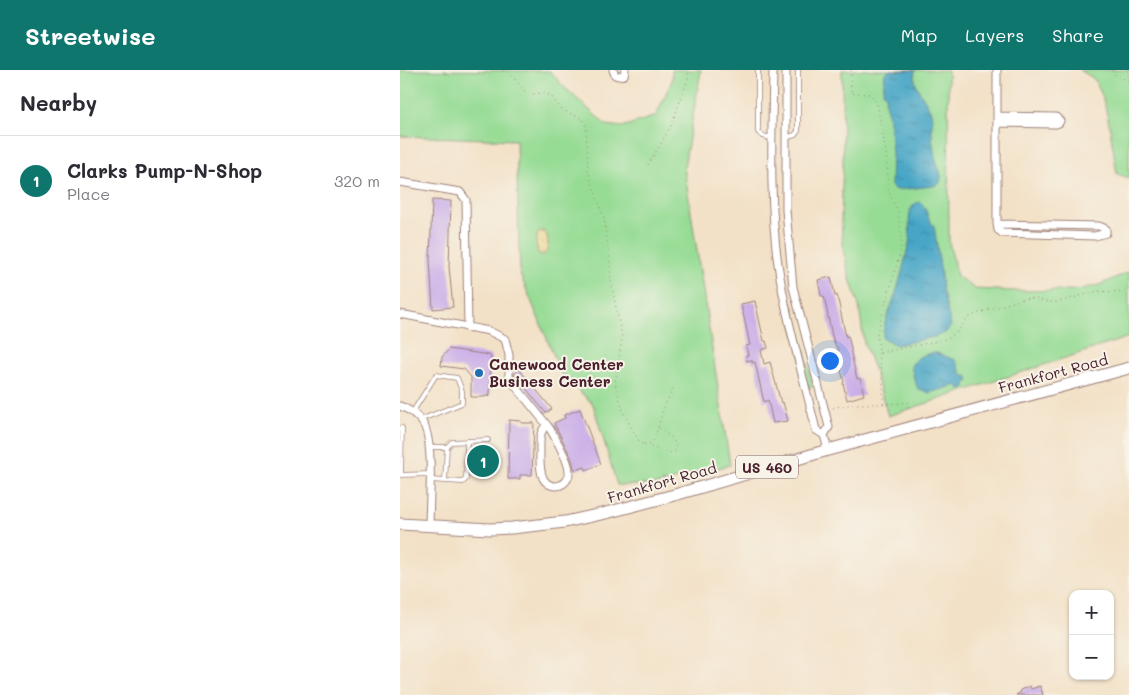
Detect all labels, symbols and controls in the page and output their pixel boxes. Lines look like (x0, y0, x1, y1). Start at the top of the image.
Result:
text: Streetwise (25, 20, 155, 51)
text: Map (901, 23, 937, 47)
text: Layers (965, 23, 1024, 47)
text: Share (1052, 23, 1104, 47)
text: Nearby (20, 89, 97, 116)
text: Clarks Pump-N-Shop (67, 158, 262, 183)
text: 1 (32, 170, 40, 191)
text: 320 m (334, 170, 380, 191)
text: Place (67, 183, 110, 204)
your location (817, 348, 843, 374)
street label: Frankfort Road (996, 349, 1110, 397)
place label: Canewood Center Business Center (489, 354, 624, 391)
marker: Canewood Center Business Center (473, 367, 485, 379)
pin: 1 (467, 442, 499, 480)
road number: US 460 (736, 456, 798, 478)
street label: Frankfort Road (605, 457, 719, 507)
map controls (1069, 590, 1114, 680)
button: + (1069, 590, 1114, 635)
button: − (1069, 635, 1114, 680)

